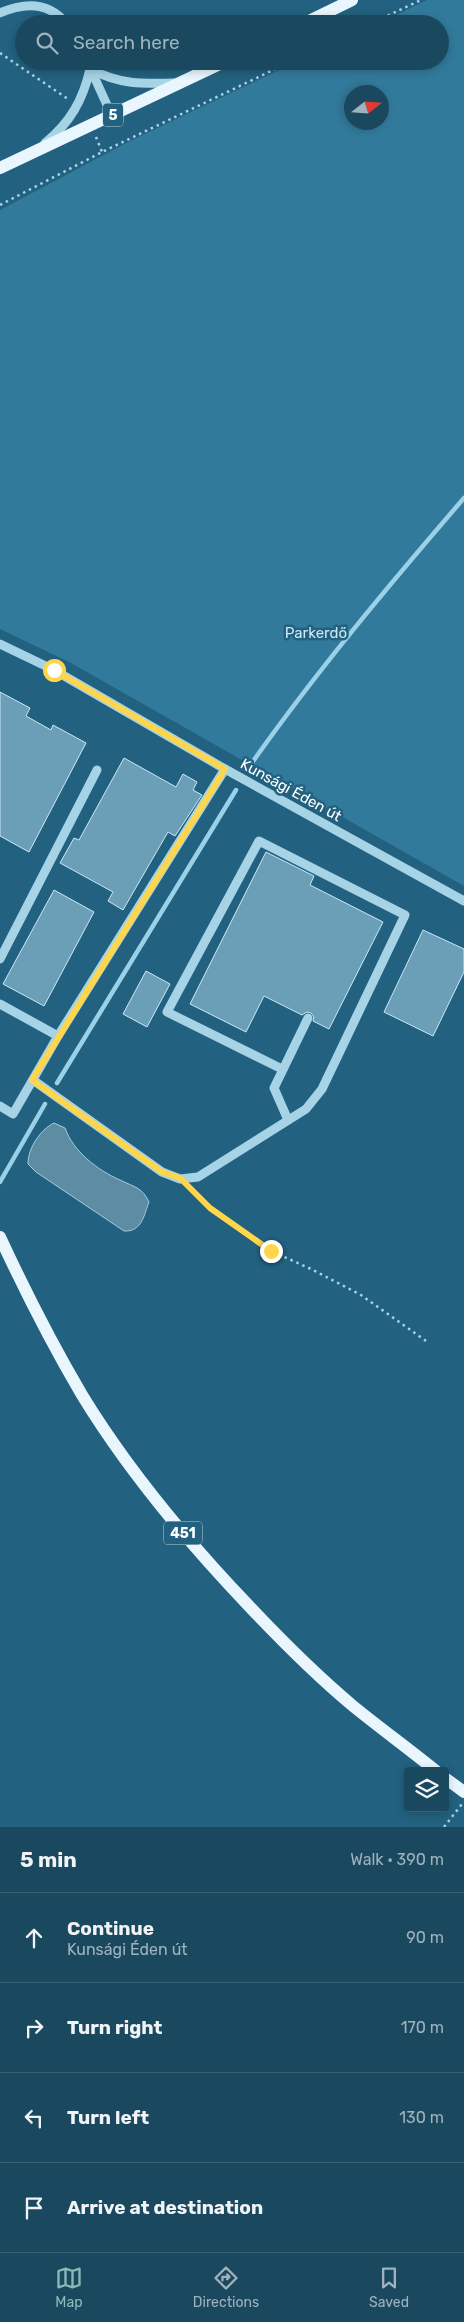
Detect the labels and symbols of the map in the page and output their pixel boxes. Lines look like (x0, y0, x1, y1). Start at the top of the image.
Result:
north arrow (344, 85, 389, 130)
road number: 5 (103, 104, 123, 126)
park label: Parkerdő (285, 624, 347, 642)
route start (43, 659, 66, 682)
street label: Kunsági Éden út (237, 755, 345, 825)
route end (260, 1240, 283, 1263)
road number: 451 (164, 1522, 202, 1545)

